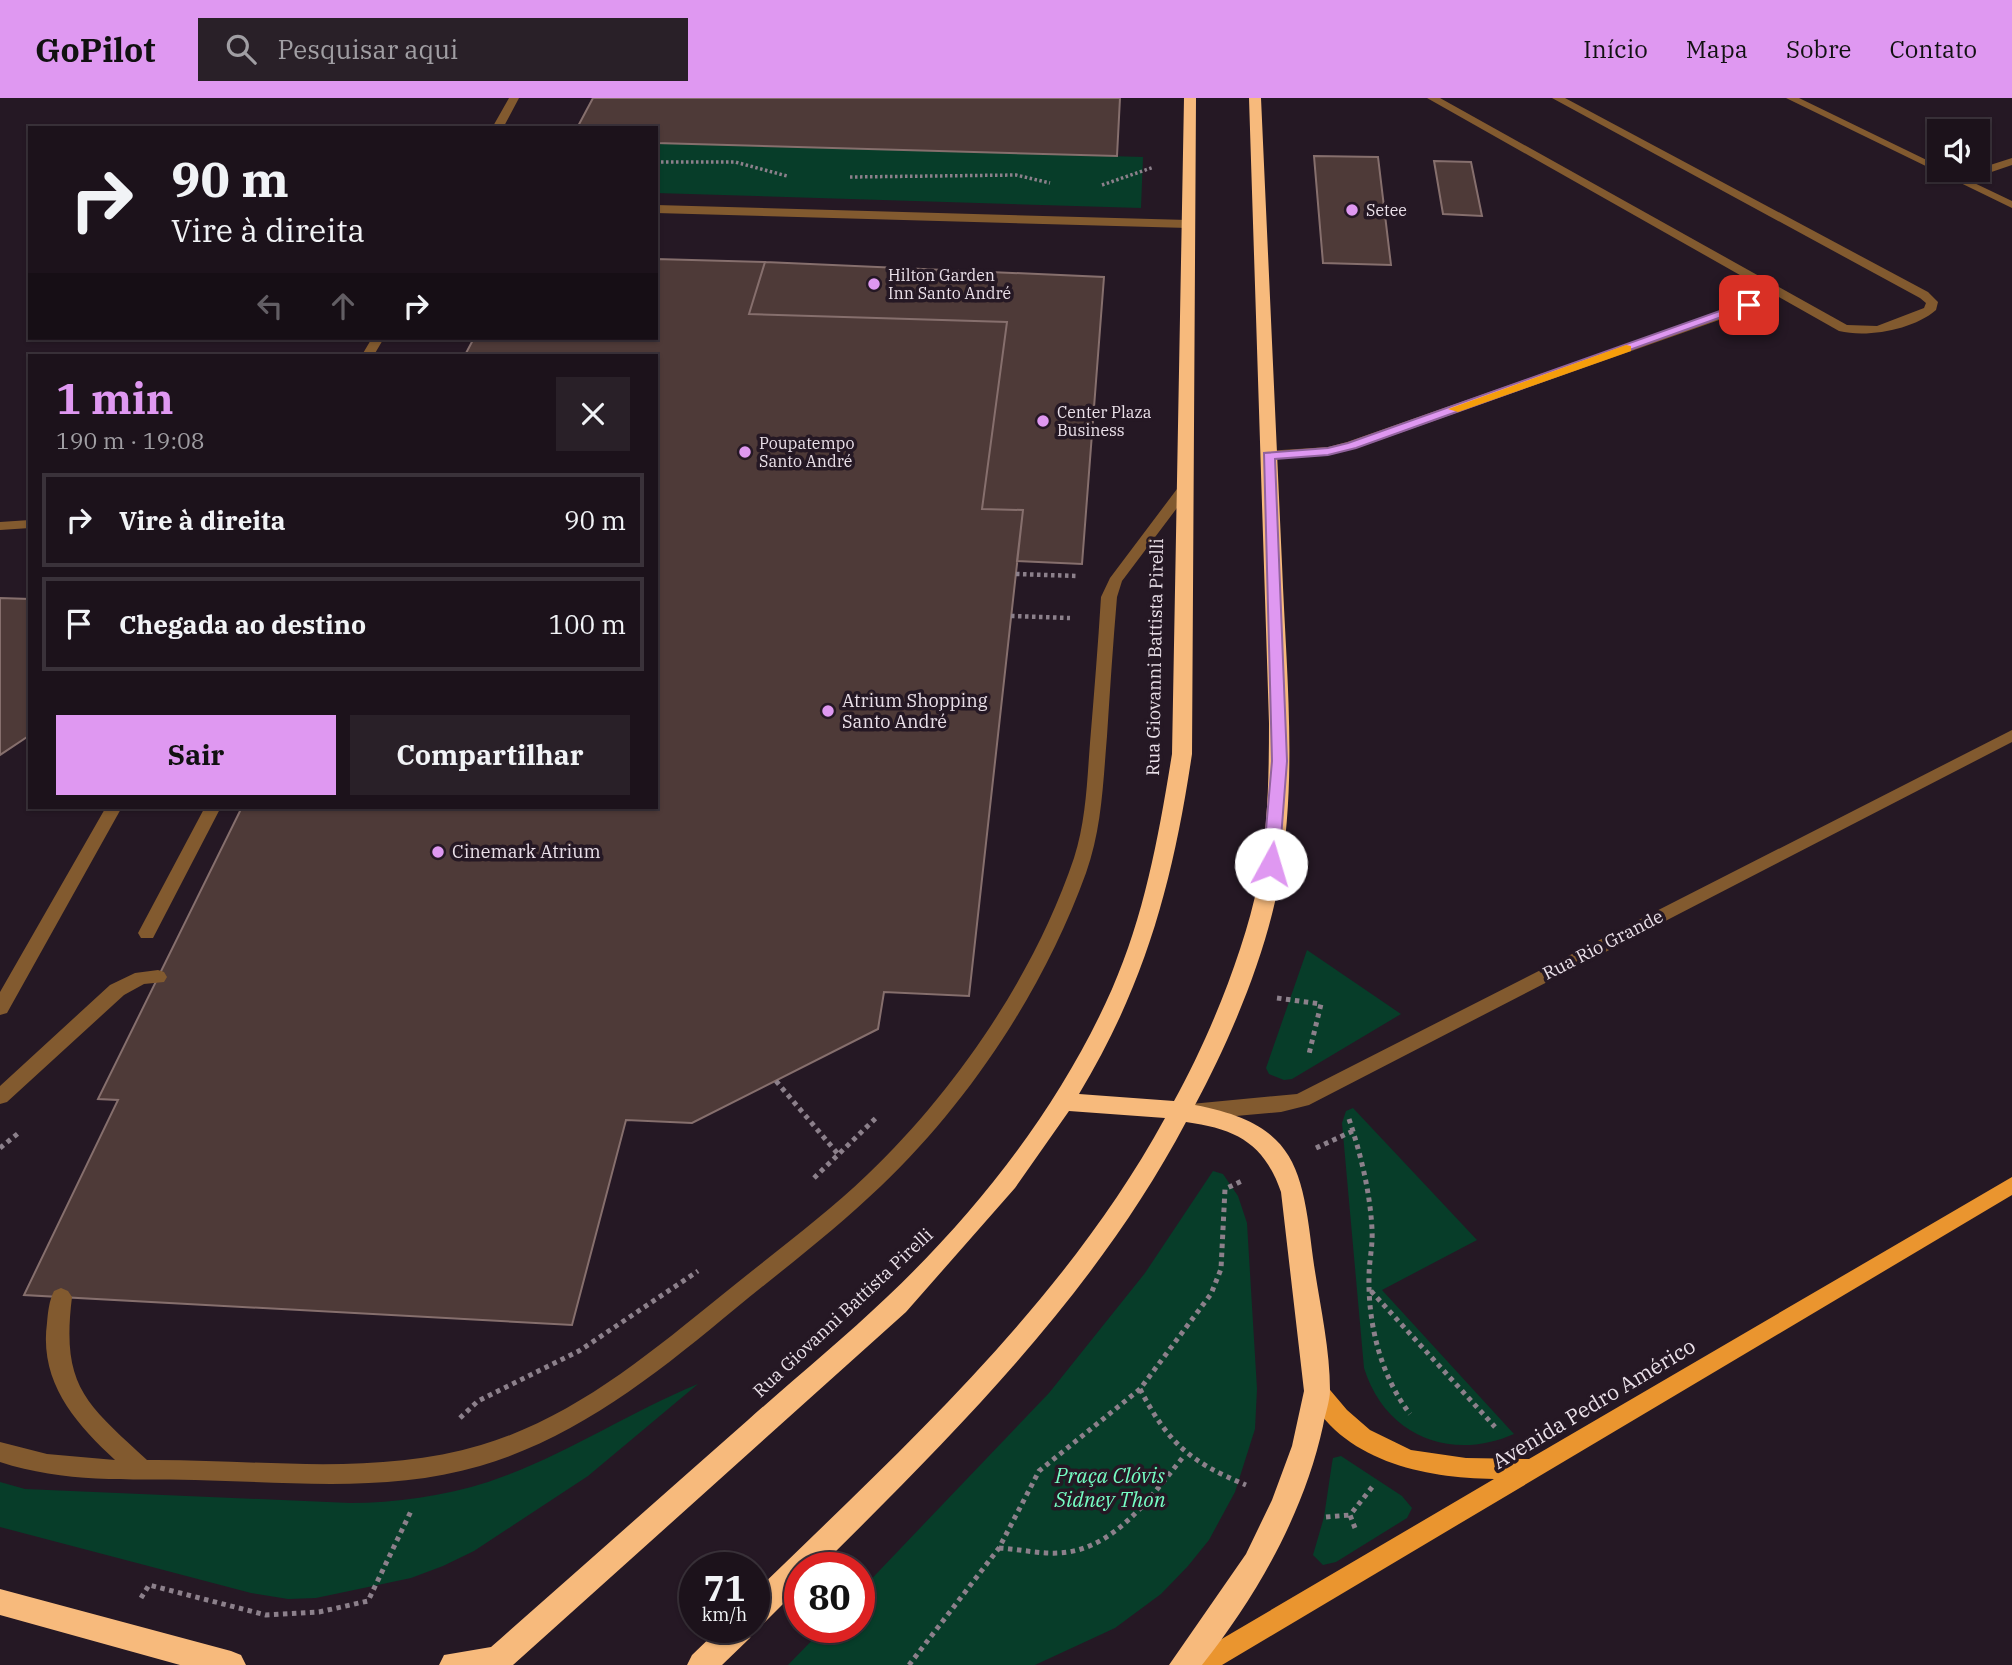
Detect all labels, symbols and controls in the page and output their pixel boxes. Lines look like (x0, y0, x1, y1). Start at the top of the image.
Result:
search box (198, 18, 688, 81)
text: GoPilot (35, 28, 156, 71)
icon: search (222, 30, 260, 68)
text: Pesquisar aqui (278, 32, 458, 66)
text: Início (1583, 33, 1648, 65)
text: Mapa (1686, 33, 1748, 65)
text: Sobre (1786, 33, 1851, 65)
text: Contato (1889, 33, 1977, 65)
map controls (1927, 119, 1990, 182)
button: sound (1927, 119, 1990, 182)
text: 90 m (171, 147, 289, 210)
icon: right (56, 154, 147, 245)
place label: Setee (1366, 200, 1407, 220)
marker: Setee (1344, 202, 1360, 218)
text: Vire à direita (171, 209, 365, 251)
place label: Hilton Garden Inn Santo André (888, 265, 1011, 303)
pin (1719, 275, 1779, 335)
marker: Hilton Garden Inn Santo André (866, 276, 882, 292)
icon: arrive (1730, 286, 1768, 324)
icon: left (251, 287, 289, 325)
icon: ahead (324, 287, 362, 325)
icon: right (397, 287, 435, 325)
text: 1 min (56, 371, 174, 426)
button: close (556, 377, 630, 451)
place label: Center Plaza Business (1057, 402, 1152, 440)
marker: Center Plaza Business (1035, 413, 1051, 429)
text: 190 m · 19:08 (56, 425, 205, 455)
place label: Poupatempo Santo André (759, 433, 855, 471)
marker: Poupatempo Santo André (737, 444, 753, 460)
icon: right (60, 501, 98, 539)
text: Vire à direita (119, 503, 286, 537)
text: 90 m (564, 503, 626, 537)
street label: Rua Giovanni Battista Pirelli (1141, 538, 1168, 776)
icon: arrive (60, 605, 98, 643)
text: Chegada ao destino (119, 607, 366, 641)
text: 100 m (548, 607, 626, 641)
place label: Atrium Shopping Santo André (842, 689, 988, 733)
marker: Atrium Shopping Santo André (820, 703, 836, 719)
button: Sair (56, 715, 336, 795)
button: Compartilhar (350, 715, 630, 795)
position arrow (1234, 827, 1308, 901)
place label: Cinemark Atrium (452, 840, 601, 863)
marker: Cinemark Atrium (430, 844, 446, 860)
street label: Rua Rio Grande (1539, 904, 1667, 985)
street label: Rua Giovanni Battista Pirelli (748, 1223, 938, 1402)
street label: Avenida Pedro Américo (1487, 1331, 1700, 1475)
park label: Praça Clóvis Sidney Thon (1053, 1461, 1166, 1513)
speed limit sign: 80 (784, 1552, 875, 1643)
text: 71 (703, 1565, 746, 1611)
text: km/h (702, 1603, 747, 1626)

